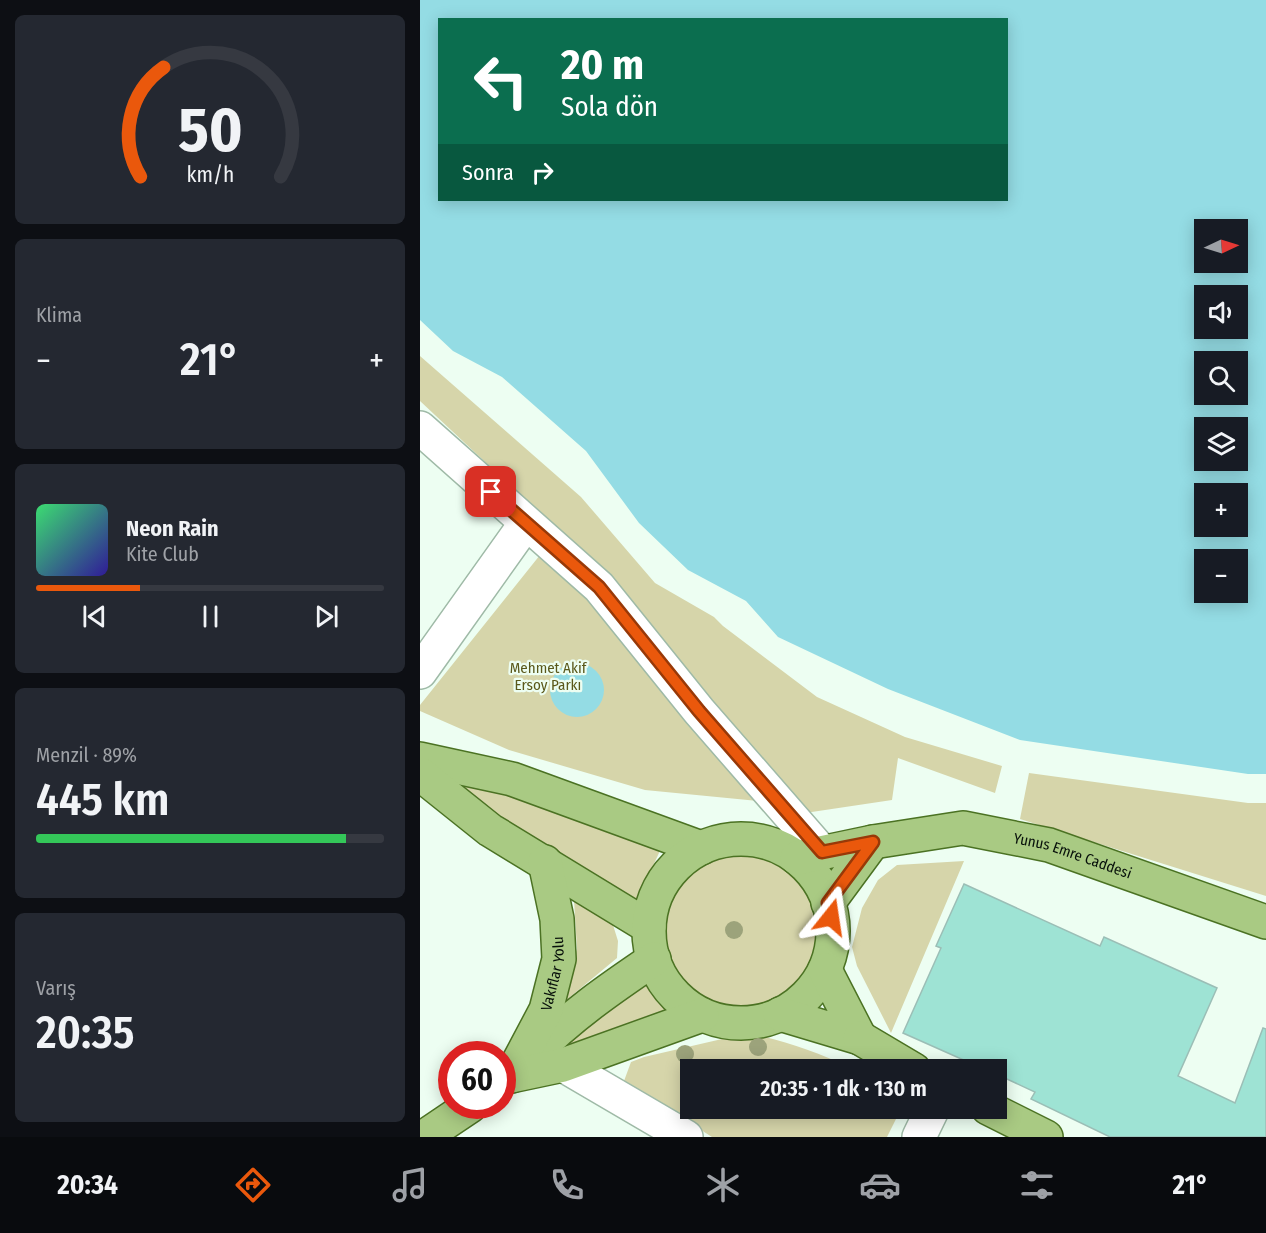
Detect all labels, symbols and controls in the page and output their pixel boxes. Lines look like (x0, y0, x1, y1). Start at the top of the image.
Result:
text: 20 m (561, 40, 644, 90)
icon: left (462, 42, 540, 120)
text: Sola dön (561, 91, 658, 123)
text: 50 (178, 93, 242, 168)
icon: right (526, 156, 559, 189)
text: Sonra (462, 159, 514, 186)
text: km/h (186, 162, 234, 188)
north arrow (1194, 219, 1248, 273)
map controls (1194, 219, 1248, 603)
button: sound (1194, 285, 1248, 339)
text: Klima (36, 303, 82, 327)
text: 21° (180, 333, 240, 387)
text: − (36, 341, 51, 381)
text: + (369, 341, 384, 381)
button: search (1194, 351, 1248, 405)
button: layers (1194, 417, 1248, 471)
pin (465, 466, 516, 517)
icon: arrive (474, 475, 507, 508)
button: + (1194, 483, 1248, 537)
text: Neon Rain (126, 515, 219, 542)
text: Kite Club (126, 542, 199, 566)
button: − (1194, 549, 1248, 603)
icon: previous (78, 600, 111, 633)
icon: pause (194, 600, 227, 633)
icon: next (310, 600, 343, 633)
park label: Mehmet Akif Ersoy Parkı (510, 659, 588, 694)
text: Menzil · 89% (36, 743, 137, 767)
text: 445 km (36, 773, 169, 827)
street label: Yunus Emre Caddesi (1012, 829, 1134, 883)
position arrow (799, 885, 863, 949)
street label: Vakıflar Yolu (537, 936, 569, 1013)
text: Varış (36, 976, 76, 1000)
text: 20:35 (36, 1006, 135, 1060)
speed limit sign: 60 (438, 1041, 516, 1119)
text: 20:35 · 1 dk · 130 m (760, 1075, 927, 1102)
icon: directions (232, 1164, 274, 1206)
icon: music (389, 1164, 431, 1206)
icon: phone (546, 1164, 588, 1206)
icon: climate (702, 1164, 744, 1206)
icon: car (859, 1164, 901, 1206)
icon: filters (1016, 1164, 1058, 1206)
text: 20:34 (57, 1169, 118, 1201)
text: 21° (1172, 1169, 1209, 1201)

